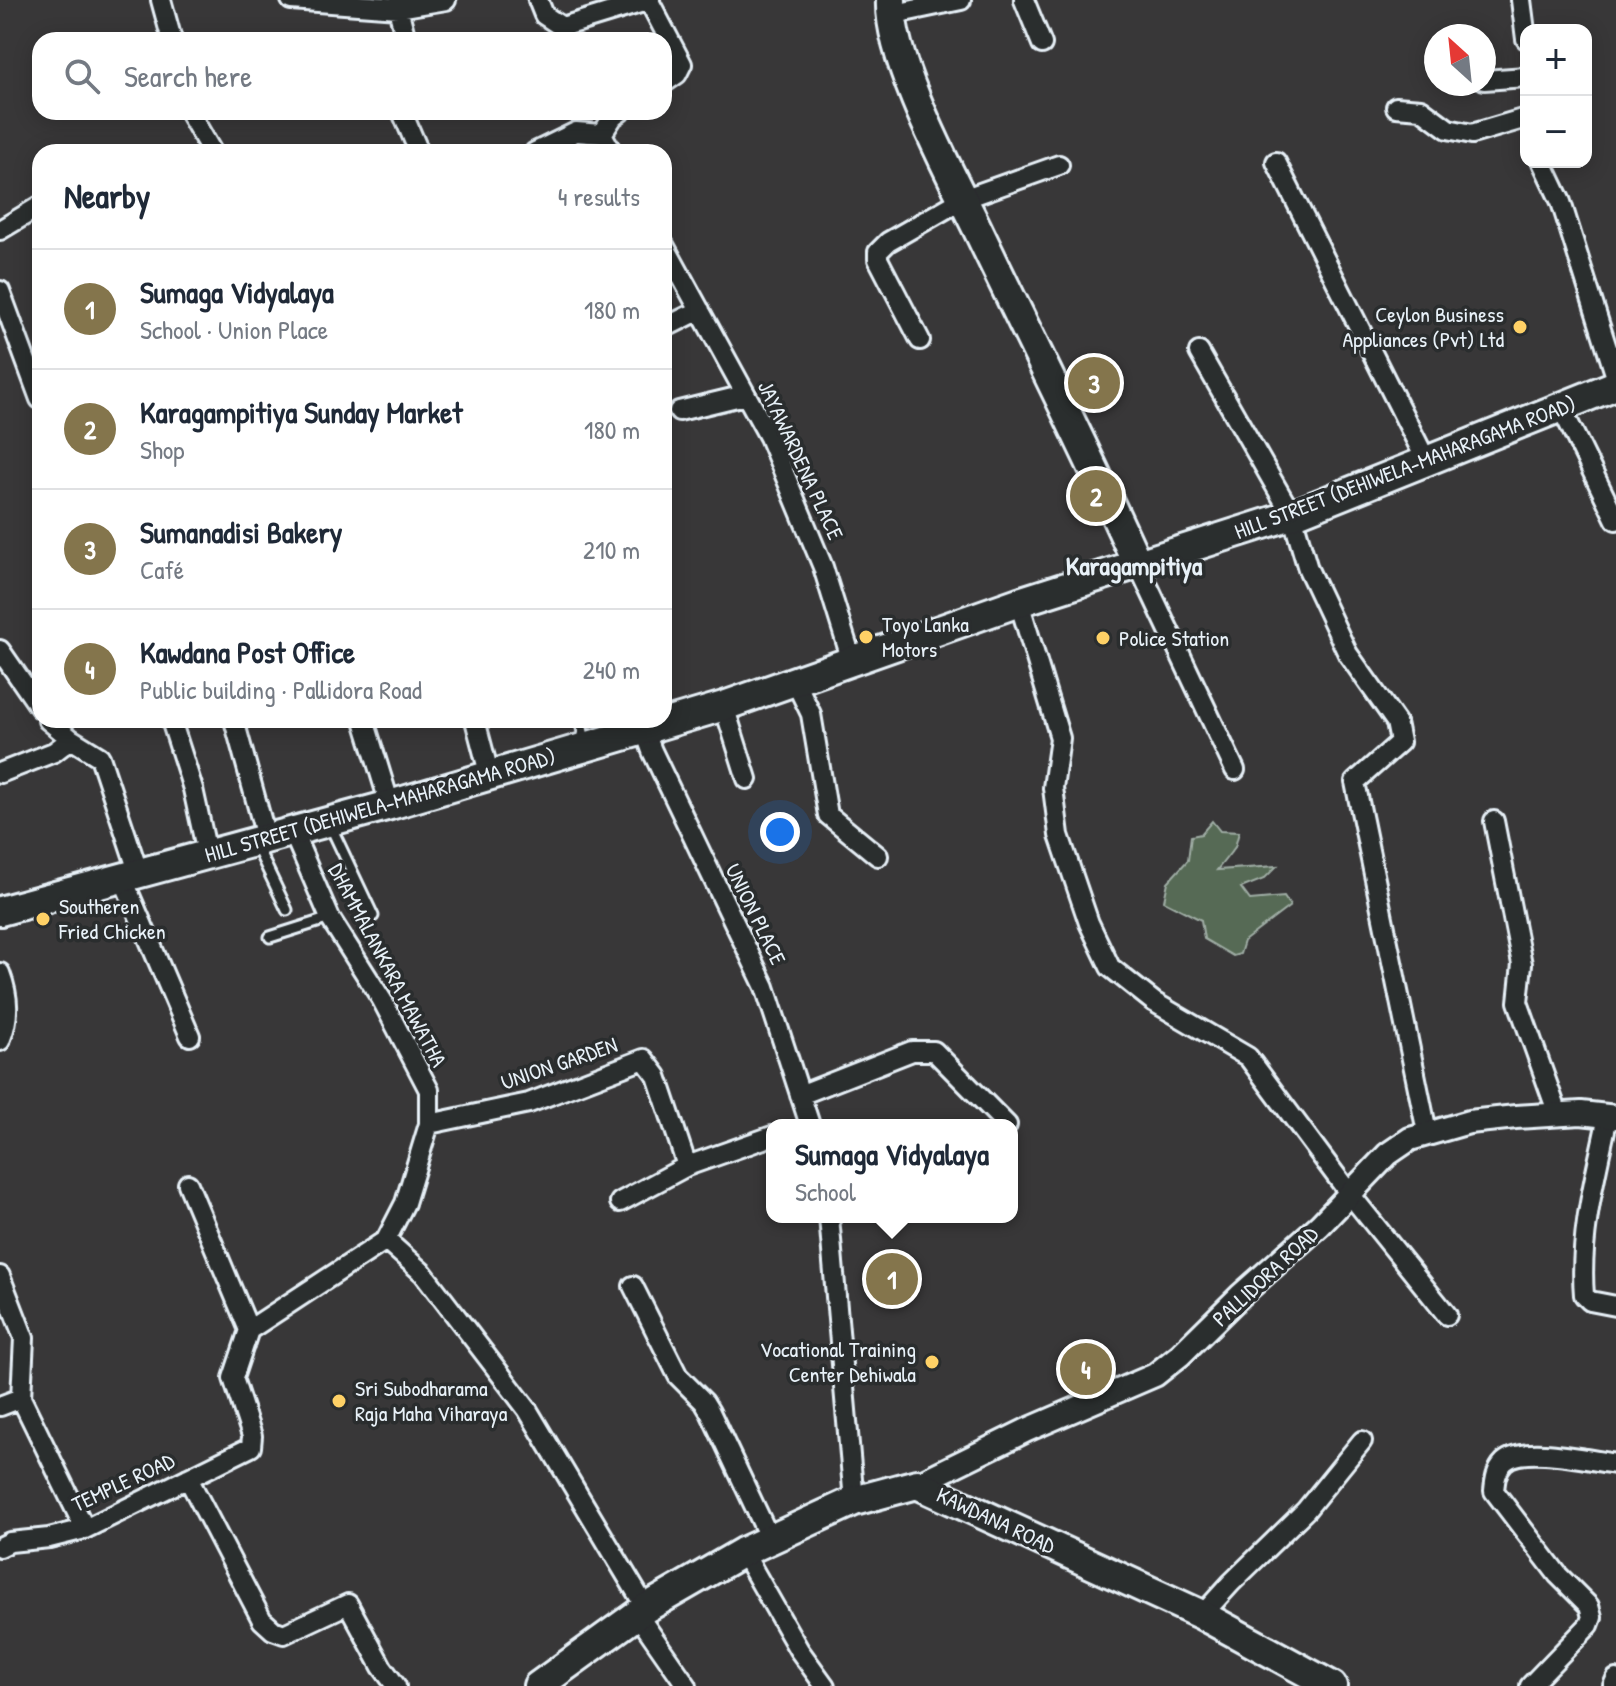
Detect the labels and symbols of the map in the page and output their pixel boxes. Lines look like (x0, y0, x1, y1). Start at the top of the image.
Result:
north arrow (1424, 24, 1496, 96)
place label: Ceylon Business Appliances (Pvt) Ltd (1343, 299, 1504, 354)
marker: Ceylon Business Appliances (Pvt) Ltd (1511, 318, 1529, 336)
pin: 3 (1068, 353, 1120, 413)
street label: JAYAWARDENA PLACE (751, 375, 851, 545)
street label: HILL STREET (DEHIWELA-MAHARAGAMA ROAD) (1230, 388, 1580, 546)
pin: 2 (1070, 466, 1122, 526)
district label: Karagampitiya (1066, 548, 1203, 584)
place label: Toyo Lanka Motors (882, 609, 969, 664)
place label: Police Station (1119, 623, 1229, 653)
marker: Toyo Lanka Motors (857, 628, 875, 646)
marker: Police Station (1094, 629, 1112, 647)
street label: HILL STREET (DEHIWELA-MAHARAGAMA ROAD) (201, 741, 559, 869)
your location (760, 812, 800, 852)
street label: DHAMMALANKARA MAWATHA (322, 858, 455, 1072)
street label: UNION PLACE (719, 858, 794, 970)
place label: Southeren Fried Chicken (58, 891, 166, 946)
marker: Southeren Fried Chicken (34, 910, 52, 928)
street label: UNION GARDEN (497, 1029, 621, 1097)
street label: PALLIDORA ROAD (1206, 1219, 1325, 1333)
pin: 1 (866, 1249, 918, 1309)
place label: Vocational Training Center Dehiwala (760, 1334, 916, 1389)
pin: 4 (1060, 1339, 1112, 1399)
marker: Vocational Training Center Dehiwala (923, 1353, 941, 1371)
place label: Sri Subodharama Raja Maha Viharaya (355, 1373, 508, 1428)
marker: Sri Subodharama Raja Maha Viharaya (330, 1392, 348, 1410)
street label: TEMPLE ROAD (67, 1445, 180, 1519)
street label: KAWDANA ROAD (932, 1479, 1061, 1561)

